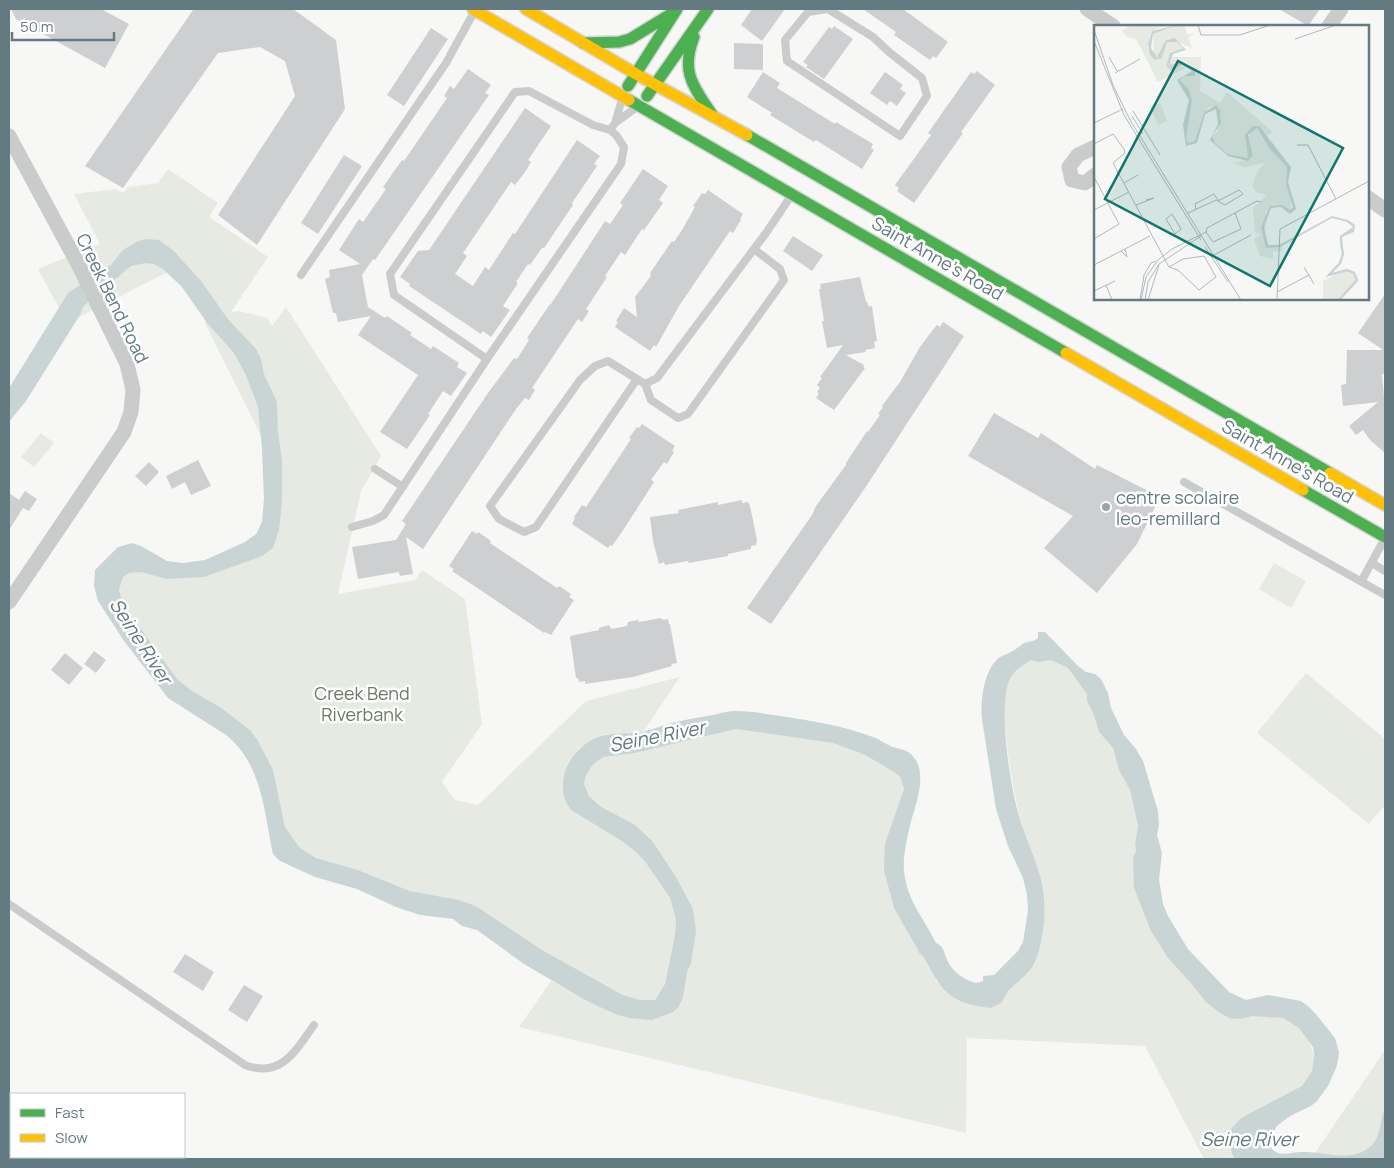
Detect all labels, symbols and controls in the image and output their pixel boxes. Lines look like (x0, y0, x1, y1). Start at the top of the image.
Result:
scale bar (12, 10, 115, 42)
text: 50 m (20, 16, 54, 37)
inset map (1094, 25, 1369, 300)
street label: Saint Anne's Road (868, 211, 1008, 305)
street label: Creek Bend Road (71, 229, 155, 367)
street label: Saint Anne's Road (1218, 414, 1358, 508)
place label: centre scolaire leo-remillard (1116, 485, 1239, 530)
marker: centre scolaire leo-remillard (1100, 501, 1112, 513)
water label: Seine River (104, 593, 179, 691)
park label: Creek Bend Riverbank (314, 681, 410, 726)
water label: Seine River (607, 714, 709, 758)
legend (10, 1093, 185, 1158)
text: Fast (55, 1102, 84, 1123)
water label: Seine River (1200, 1126, 1300, 1152)
text: Slow (55, 1127, 88, 1148)

